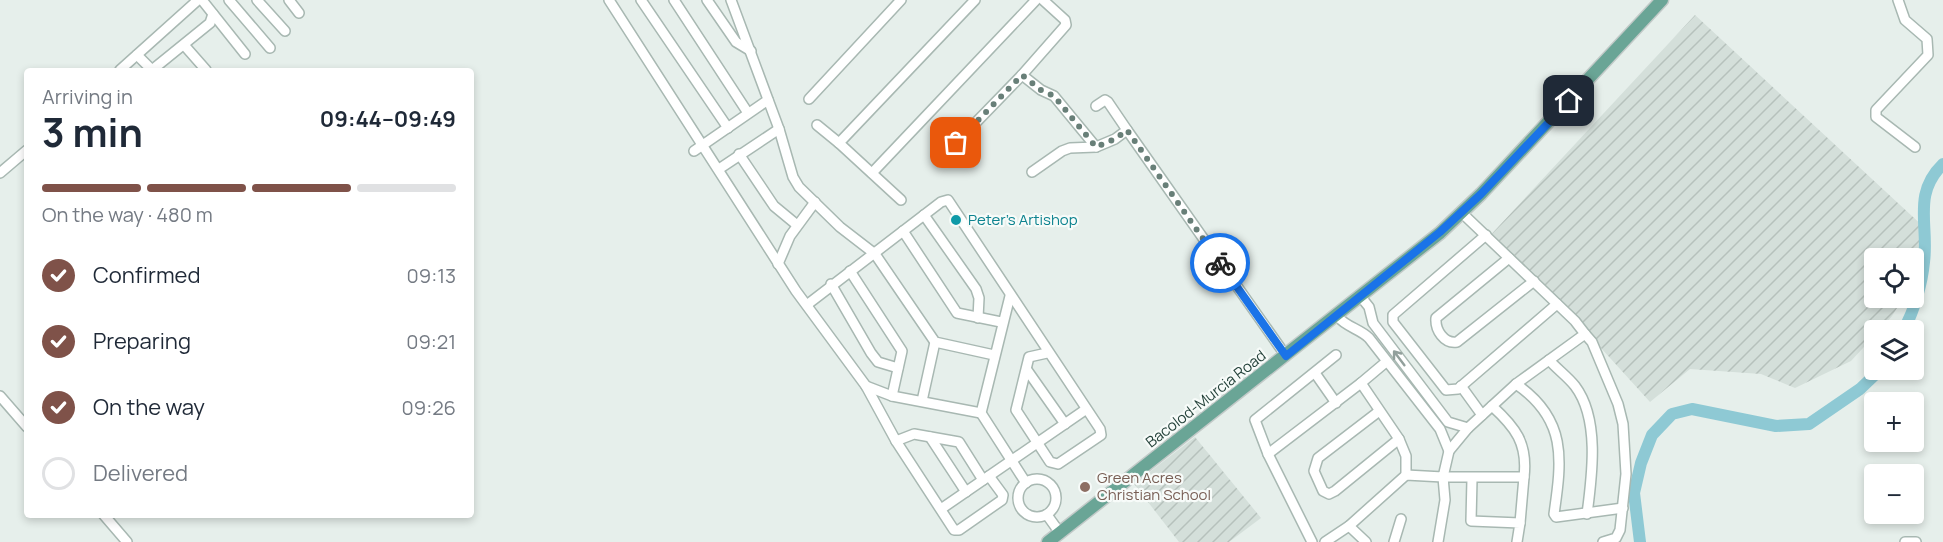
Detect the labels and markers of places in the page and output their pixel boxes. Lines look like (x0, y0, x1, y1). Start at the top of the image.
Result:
pin (1543, 75, 1594, 126)
pin (930, 117, 981, 168)
place label: Peter's Artishop (968, 209, 1078, 230)
marker: Peter's Artishop (949, 213, 963, 227)
place label: Green Acres Christian School (1097, 467, 1211, 505)
marker: Green Acres Christian School (1078, 480, 1092, 494)

